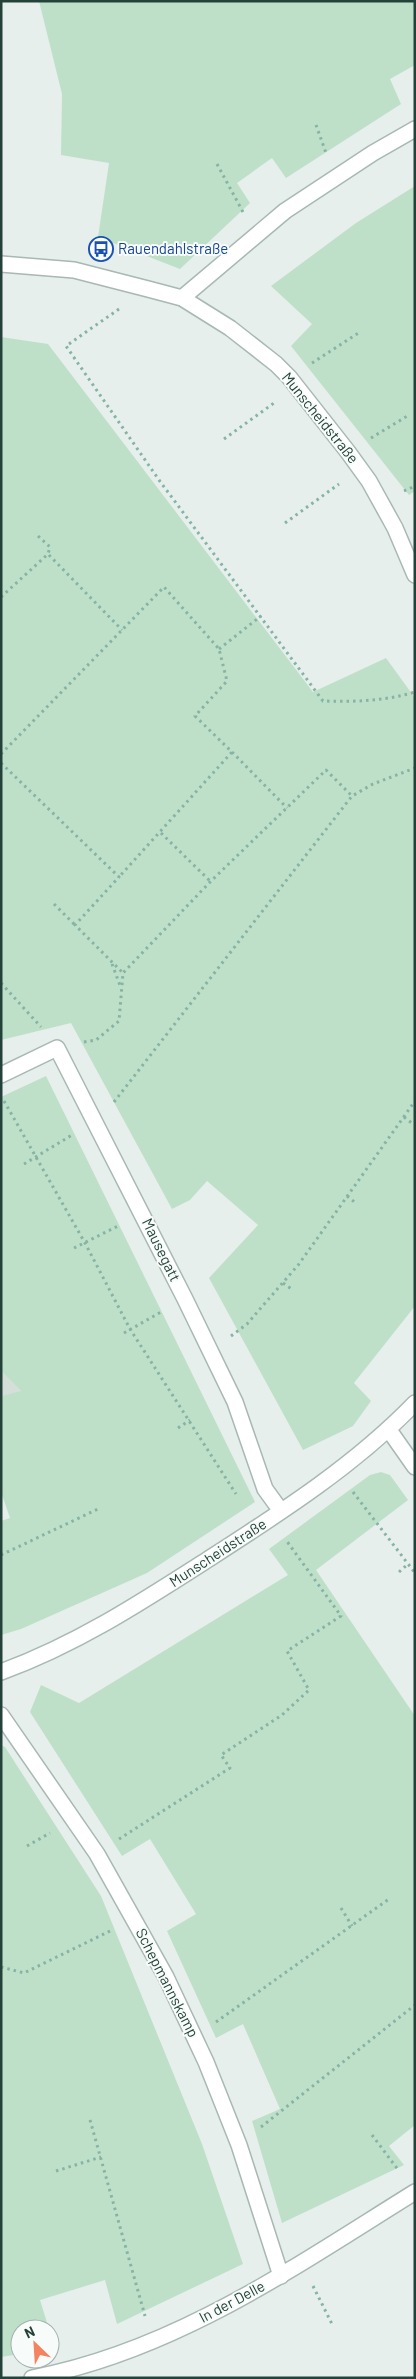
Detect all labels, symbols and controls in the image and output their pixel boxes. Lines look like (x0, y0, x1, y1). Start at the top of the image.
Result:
bus stop icon: Rauendahlstraße (88, 236, 114, 262)
place label: Rauendahlstraße (118, 239, 228, 257)
street label: Munscheidstraße (279, 368, 363, 467)
street label: Mausegatt (139, 1215, 185, 1284)
street label: Munscheidstraße (166, 1514, 269, 1590)
street label: Schepmannskamp (133, 1925, 203, 2040)
street label: In der Delle (196, 2276, 267, 2326)
north arrow (10, 2319, 60, 2369)
text: N (21, 2322, 37, 2341)

